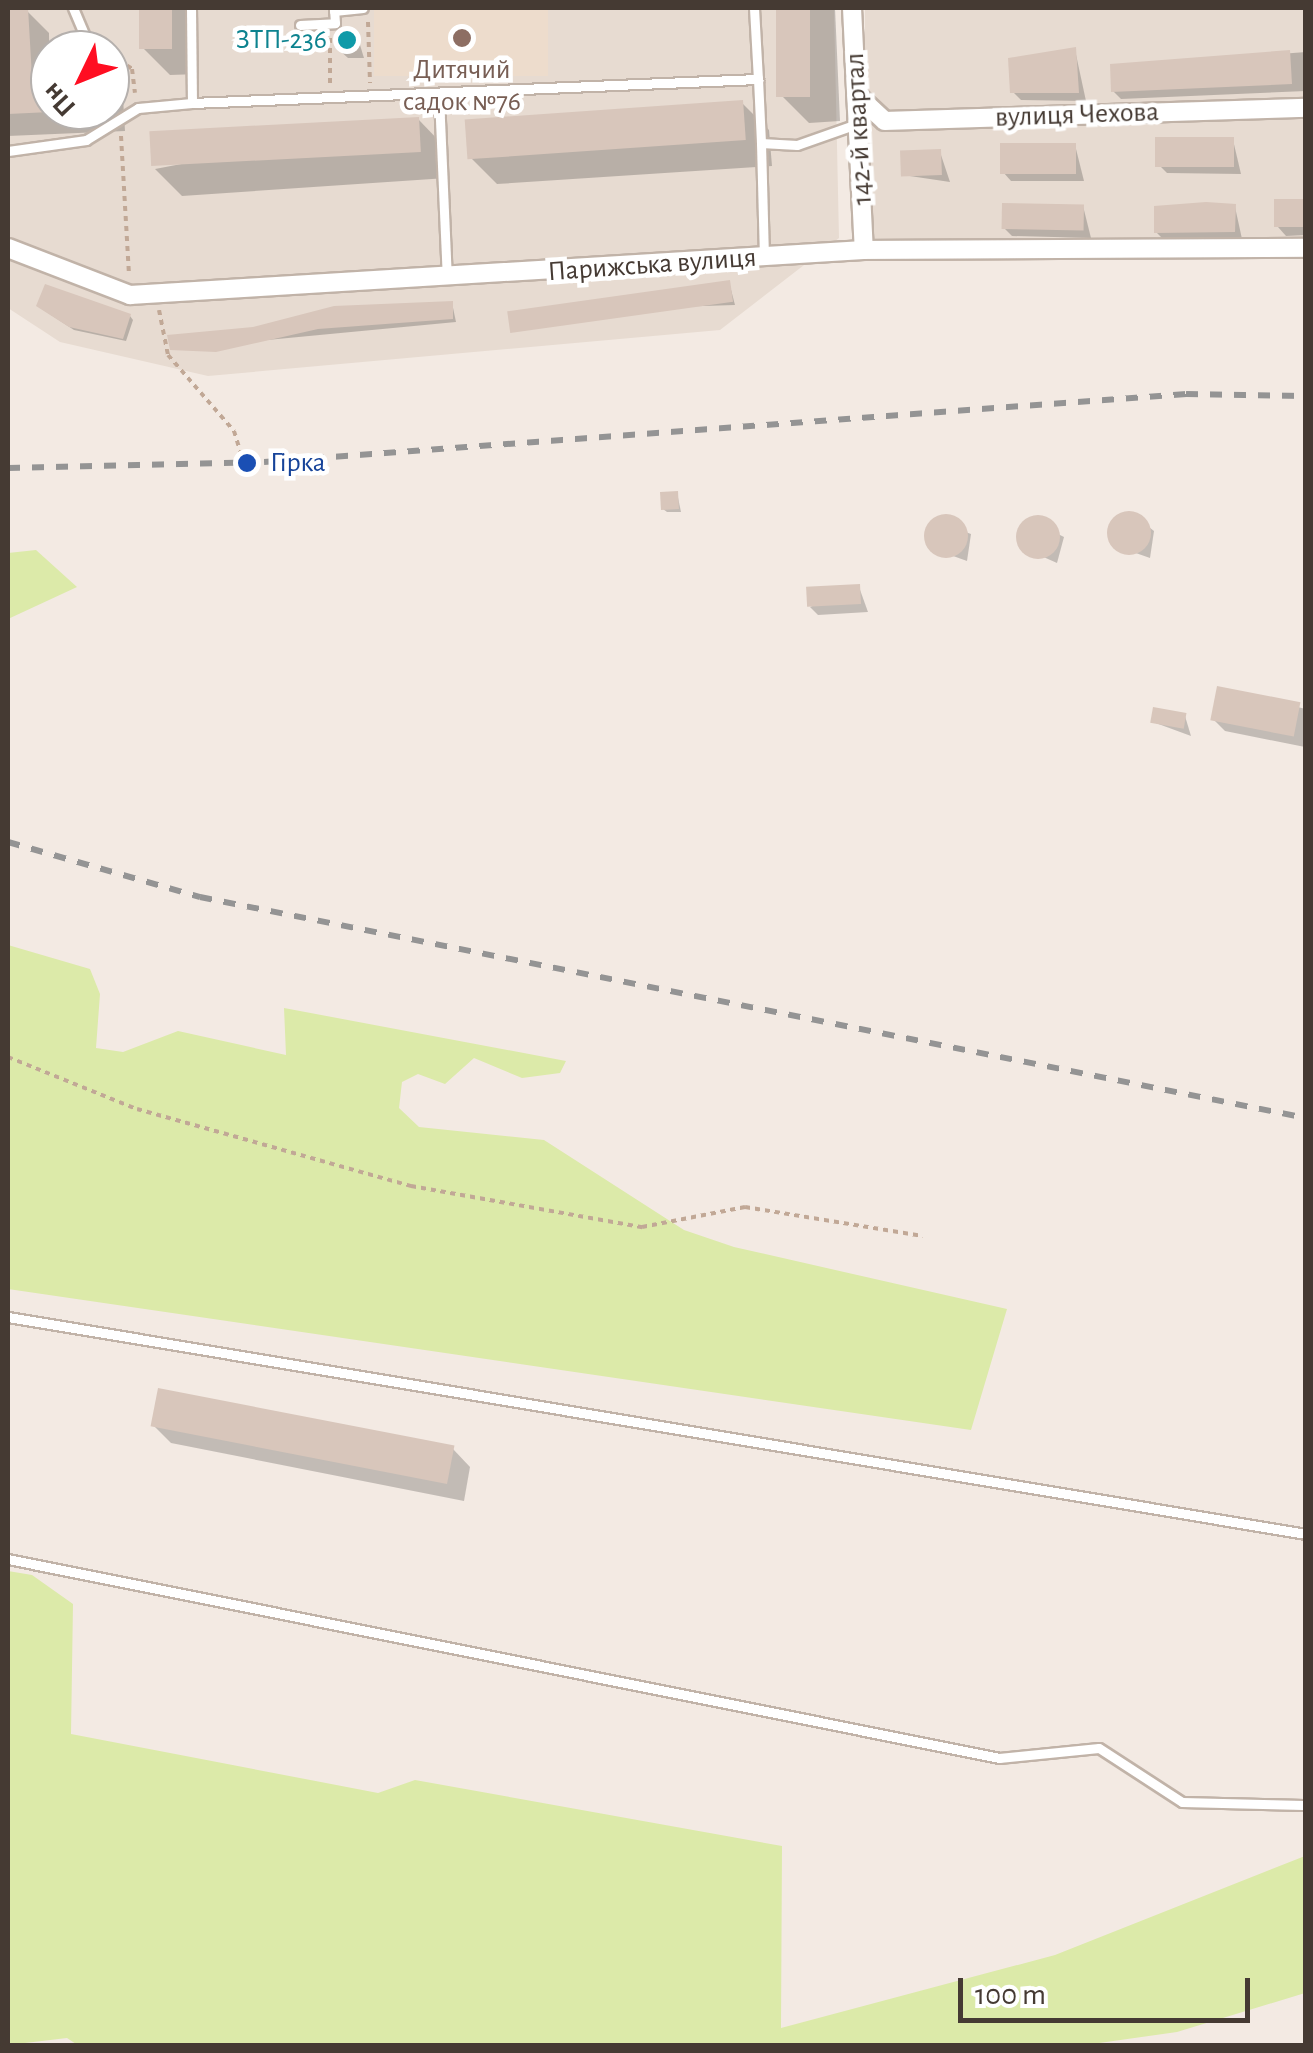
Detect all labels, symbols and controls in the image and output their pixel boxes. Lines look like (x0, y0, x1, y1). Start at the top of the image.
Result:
place label: ЗТП-236 (236, 23, 327, 57)
marker: Дитячий садок №76 (451, 27, 473, 49)
marker: ЗТП-236 (336, 29, 358, 51)
north arrow (30, 30, 130, 130)
street label: 142-й квартал (838, 52, 880, 206)
place label: Дитячий садок №76 (403, 53, 521, 119)
text: Пн (38, 77, 81, 121)
street label: вулиця Чехова (994, 95, 1160, 135)
street label: Парижська вулиця (546, 241, 758, 289)
place label: Гірка (270, 446, 325, 480)
marker: Гірка (234, 450, 260, 476)
scale bar (963, 1958, 1256, 2020)
text: 100 m (975, 1980, 1046, 2010)

